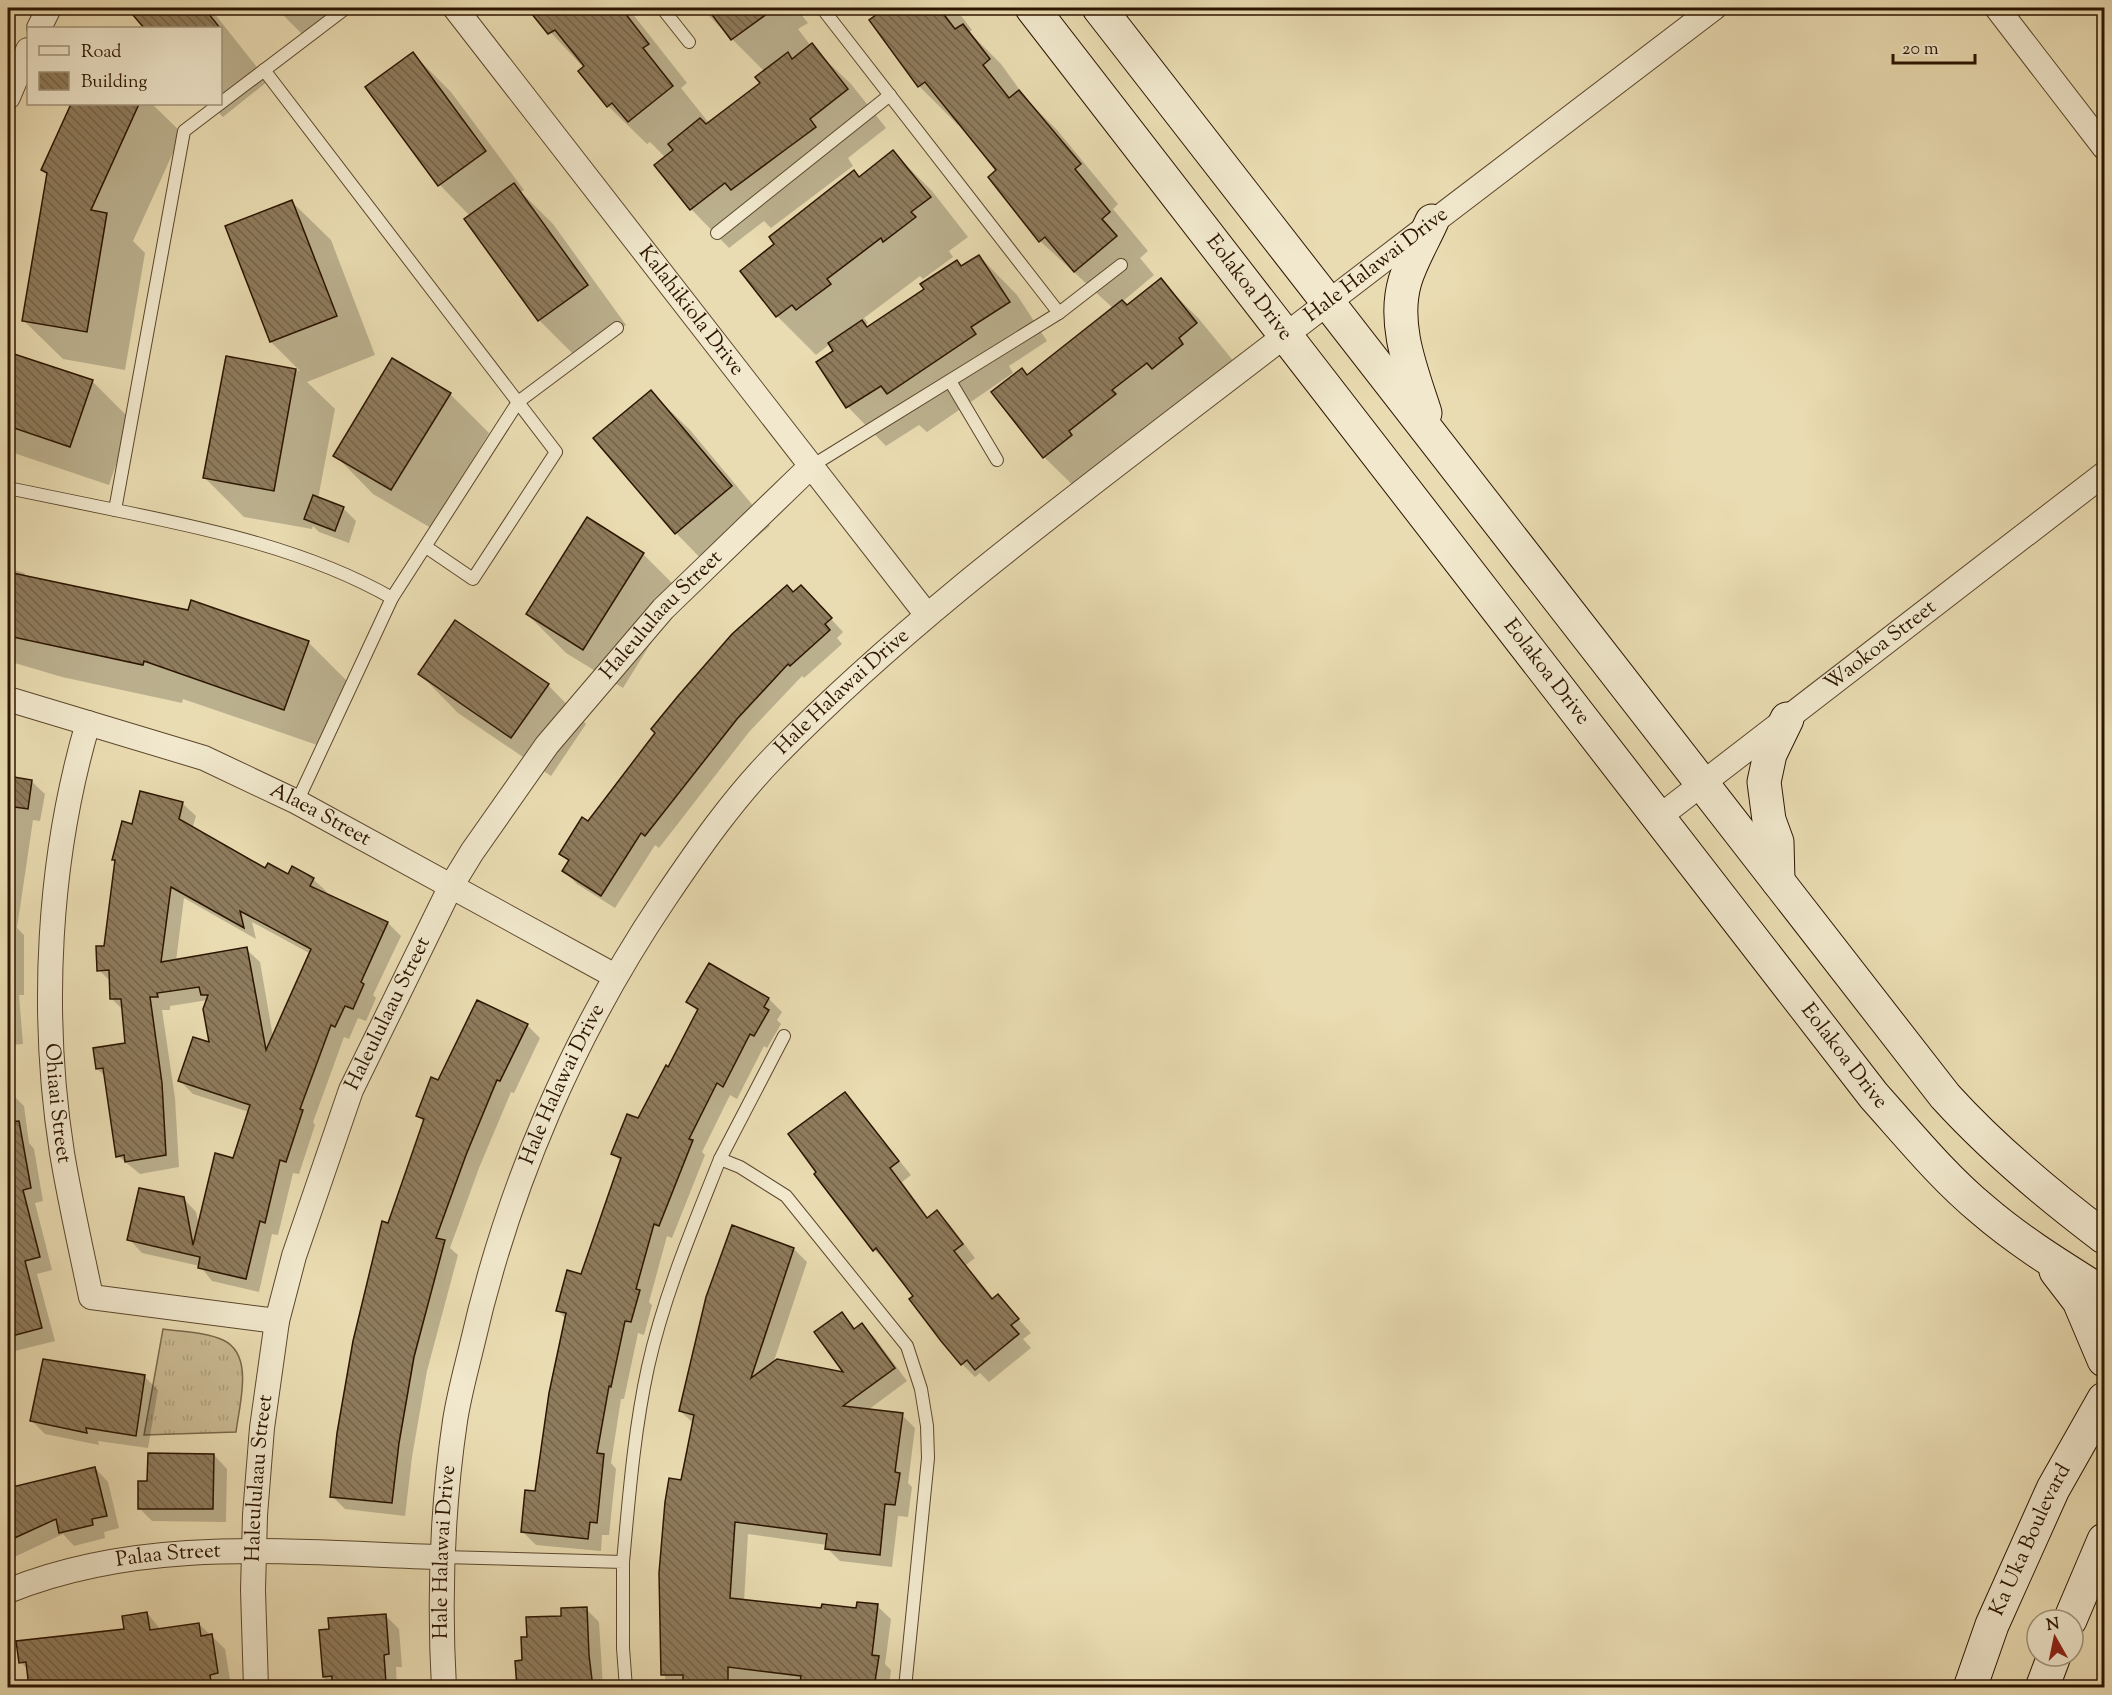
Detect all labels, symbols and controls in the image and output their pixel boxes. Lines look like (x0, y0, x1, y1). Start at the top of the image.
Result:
legend (27, 27, 222, 105)
scale bar (1893, 27, 1976, 65)
text: 20 m (1902, 37, 1939, 63)
text: Road (81, 40, 121, 66)
text: Building (81, 70, 147, 96)
street label: Hale Halawai Drive (1298, 200, 1455, 330)
street label: Eolakoa Drive (1198, 229, 1299, 347)
street label: Kalahikiola Drive (630, 240, 751, 383)
street label: Haleululaau Street (594, 544, 730, 687)
street label: Waokoa Street (1819, 593, 1943, 699)
street label: Eolakoa Drive (1495, 613, 1597, 732)
street label: Hale Halawai Drive (768, 622, 916, 762)
street label: Alaea Street (265, 776, 376, 854)
street label: Haleululaau Street (338, 932, 439, 1096)
street label: Eolakoa Drive (1793, 997, 1894, 1116)
street label: Hale Halawai Drive (513, 999, 613, 1169)
street label: Ohiaai Street (36, 1043, 78, 1165)
street label: Haleululaau Street (239, 1393, 281, 1562)
street label: Ka Uka Boulevard (1983, 1458, 2079, 1621)
street label: Hale Halawai Drive (427, 1464, 464, 1639)
street label: Palaa Street (114, 1537, 221, 1576)
north arrow (2025, 1608, 2085, 1668)
text: N (2045, 1613, 2061, 1638)

